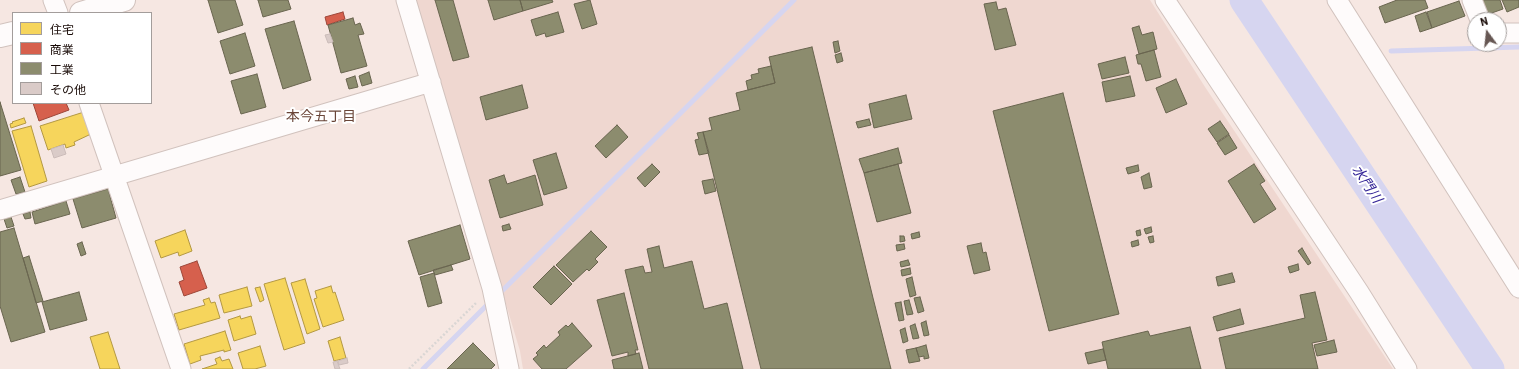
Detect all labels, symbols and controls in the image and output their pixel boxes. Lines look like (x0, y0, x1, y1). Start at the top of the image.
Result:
legend (12, 12, 152, 104)
north arrow (1467, 12, 1507, 52)
text: N (1479, 14, 1489, 28)
text: 住宅 (50, 22, 74, 36)
text: 商業 (50, 42, 74, 56)
text: 工業 (50, 62, 74, 76)
text: その他 (50, 82, 86, 96)
district label: 本今五丁目 (286, 108, 356, 124)
water label: 水門川 (1348, 162, 1386, 206)

